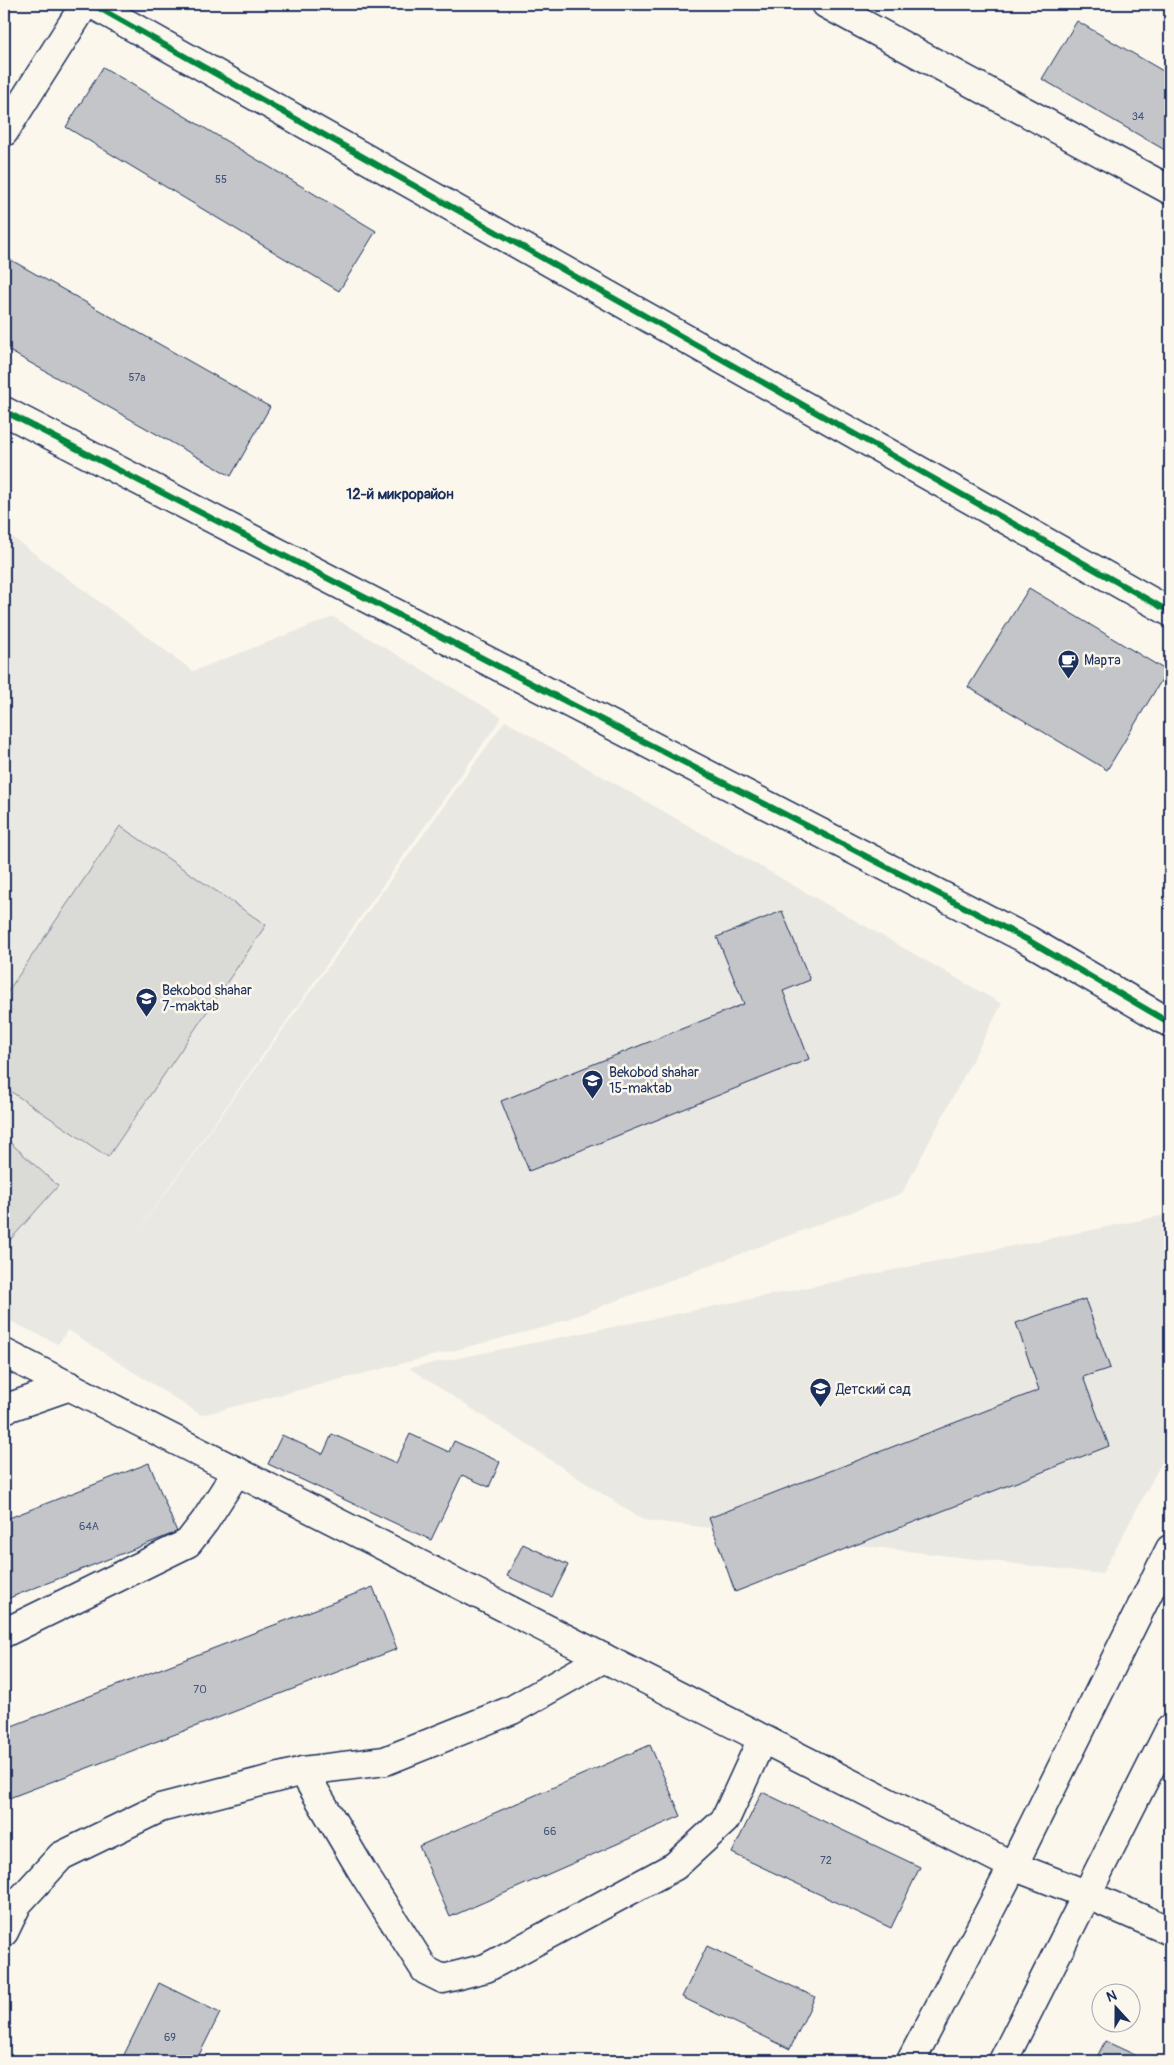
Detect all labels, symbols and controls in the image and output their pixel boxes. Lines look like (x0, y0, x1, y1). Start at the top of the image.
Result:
house number: 34 (1132, 110, 1145, 123)
house number: 55 (215, 173, 227, 186)
house number: 57a (129, 371, 145, 384)
district label: 12-й микрорайон (346, 485, 454, 504)
cafe icon: Марта (1056, 648, 1080, 679)
place label: Марта (1084, 652, 1121, 669)
place label: Bekobod shahar 7-maktab (162, 982, 252, 1015)
school or university icon: Bekobod shahar 7-maktab (134, 986, 158, 1017)
place label: Bekobod shahar 15-maktab (609, 1064, 699, 1097)
school or university icon: Bekobod shahar 15-maktab (581, 1068, 605, 1099)
school or university icon: Детский сад (808, 1377, 832, 1408)
place label: Детский сад (835, 1381, 911, 1398)
house number: 64A (79, 1520, 99, 1533)
house number: 70 (193, 1683, 207, 1696)
house number: 66 (544, 1825, 556, 1838)
house number: 72 (820, 1854, 832, 1867)
north arrow (1092, 1982, 1142, 2032)
text: N (1104, 1987, 1119, 2006)
house number: 69 (164, 2031, 176, 2044)

